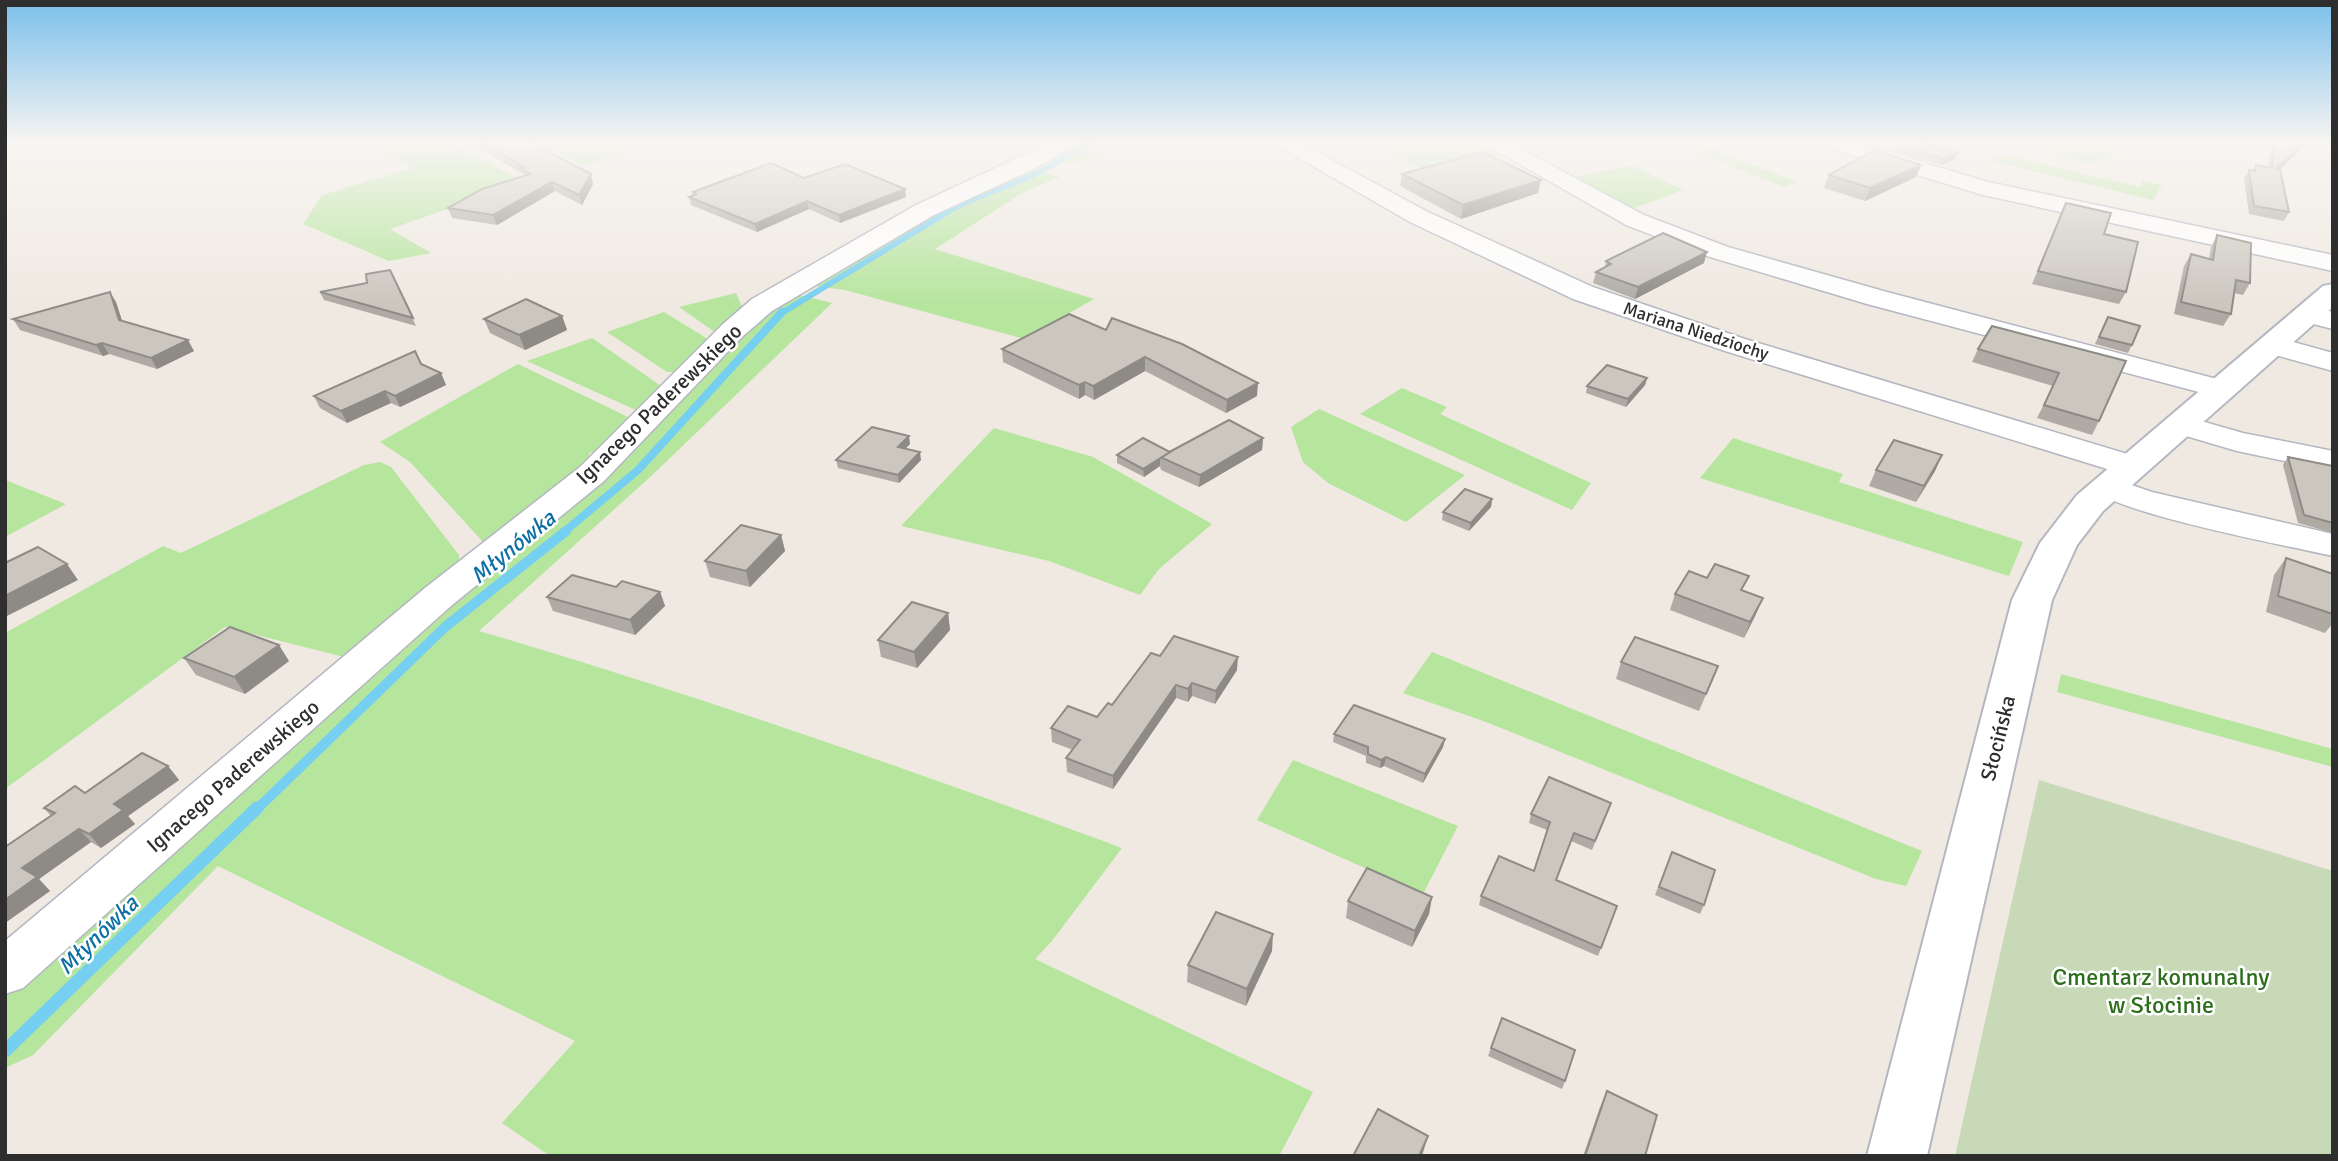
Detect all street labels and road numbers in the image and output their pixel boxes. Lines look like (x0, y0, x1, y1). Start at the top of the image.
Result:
street label: Mariana Niedziochy (1620, 297, 1772, 365)
street label: Ignacego Paderewskiego (571, 318, 747, 490)
street label: Słocińska (1975, 693, 2021, 783)
street label: Ignacego Paderewskiego (141, 694, 325, 858)

